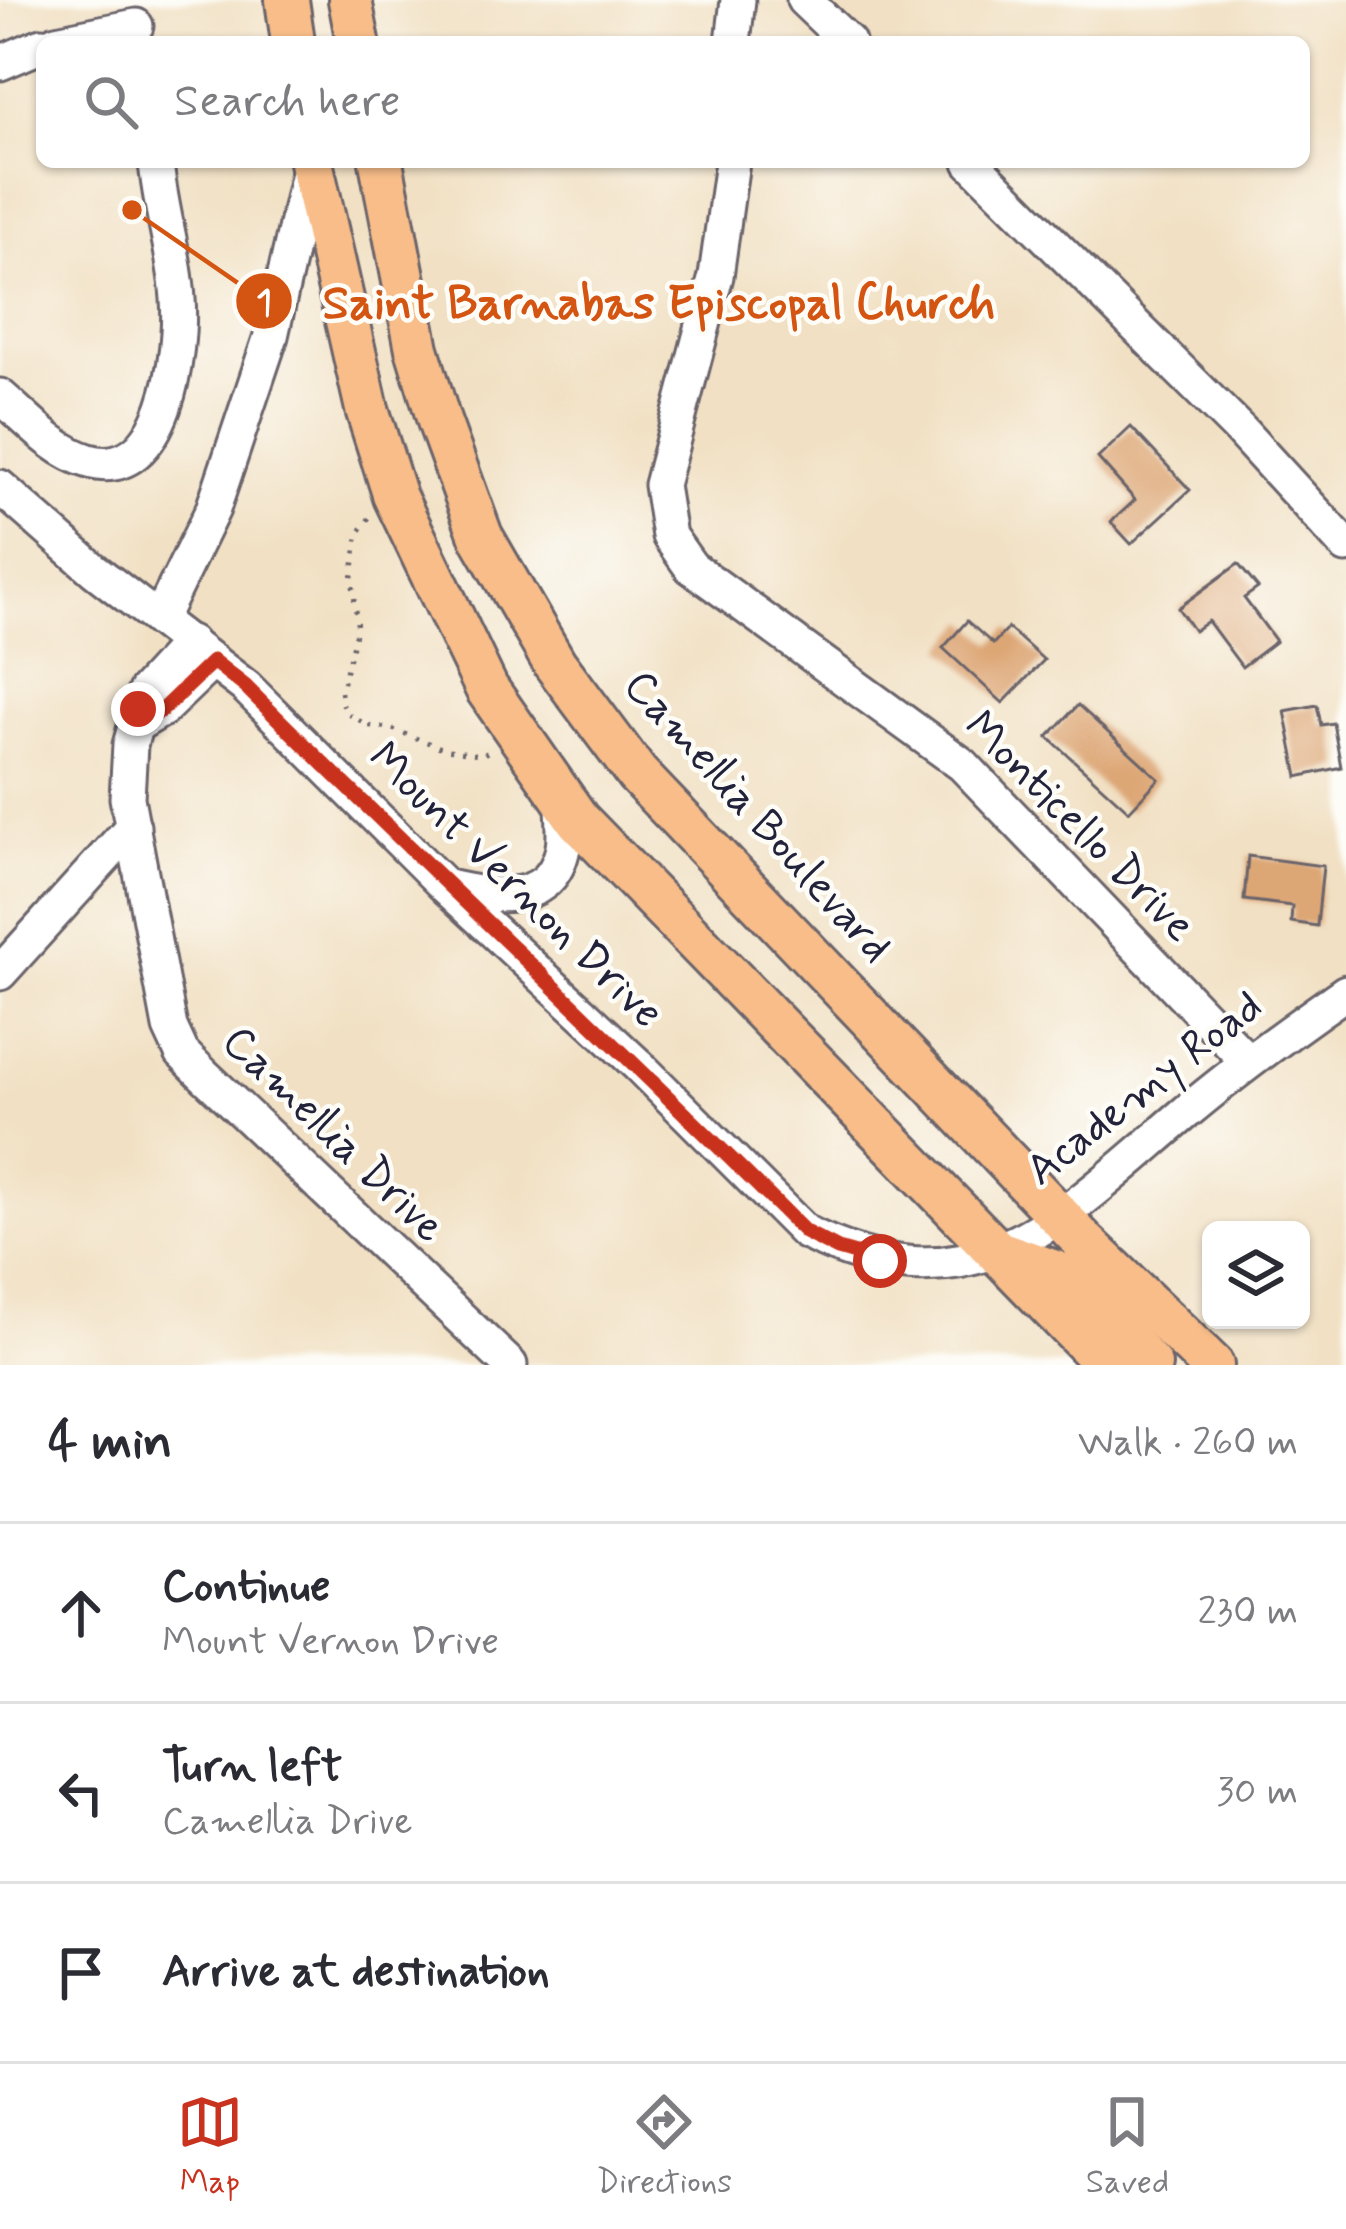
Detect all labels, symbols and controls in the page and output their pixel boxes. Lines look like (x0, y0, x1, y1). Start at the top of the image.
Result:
search box (36, 36, 1310, 168)
icon: search (78, 69, 144, 135)
text: Search here (174, 73, 401, 132)
callout: Saint Barnabas Episcopal Church (234, 259, 1025, 343)
text: Saint Barnabas Episcopal Church (323, 273, 995, 336)
text: 1 (256, 281, 272, 328)
street label: Camellia Boulevard (610, 658, 904, 976)
route end (111, 682, 165, 736)
street label: Monticello Drive (950, 698, 1208, 956)
street label: Mount Vernon Drive (355, 730, 675, 1042)
street label: Academy Road (1014, 978, 1276, 1200)
street label: Camellia Drive (209, 1013, 457, 1257)
map controls (1202, 1221, 1310, 1329)
button: layers (1202, 1221, 1310, 1329)
route start (853, 1234, 907, 1288)
text: 4 min (48, 1410, 172, 1476)
text: Walk · 260 m (1078, 1418, 1298, 1469)
text: Continue (162, 1558, 330, 1617)
icon: ahead (48, 1580, 114, 1646)
text: 230 m (1197, 1587, 1298, 1638)
text: Mount Vernon Drive (162, 1617, 499, 1668)
text: Turn left (162, 1738, 342, 1797)
icon: left (48, 1760, 114, 1826)
text: 30 m (1216, 1767, 1298, 1818)
text: Camellia Drive (162, 1797, 413, 1848)
icon: arrive (48, 1940, 114, 2006)
text: Arrive at destination (162, 1943, 550, 2002)
tab: Map (177, 2089, 243, 2205)
tab: Directions (596, 2089, 732, 2205)
tab: Saved (1086, 2089, 1169, 2205)

